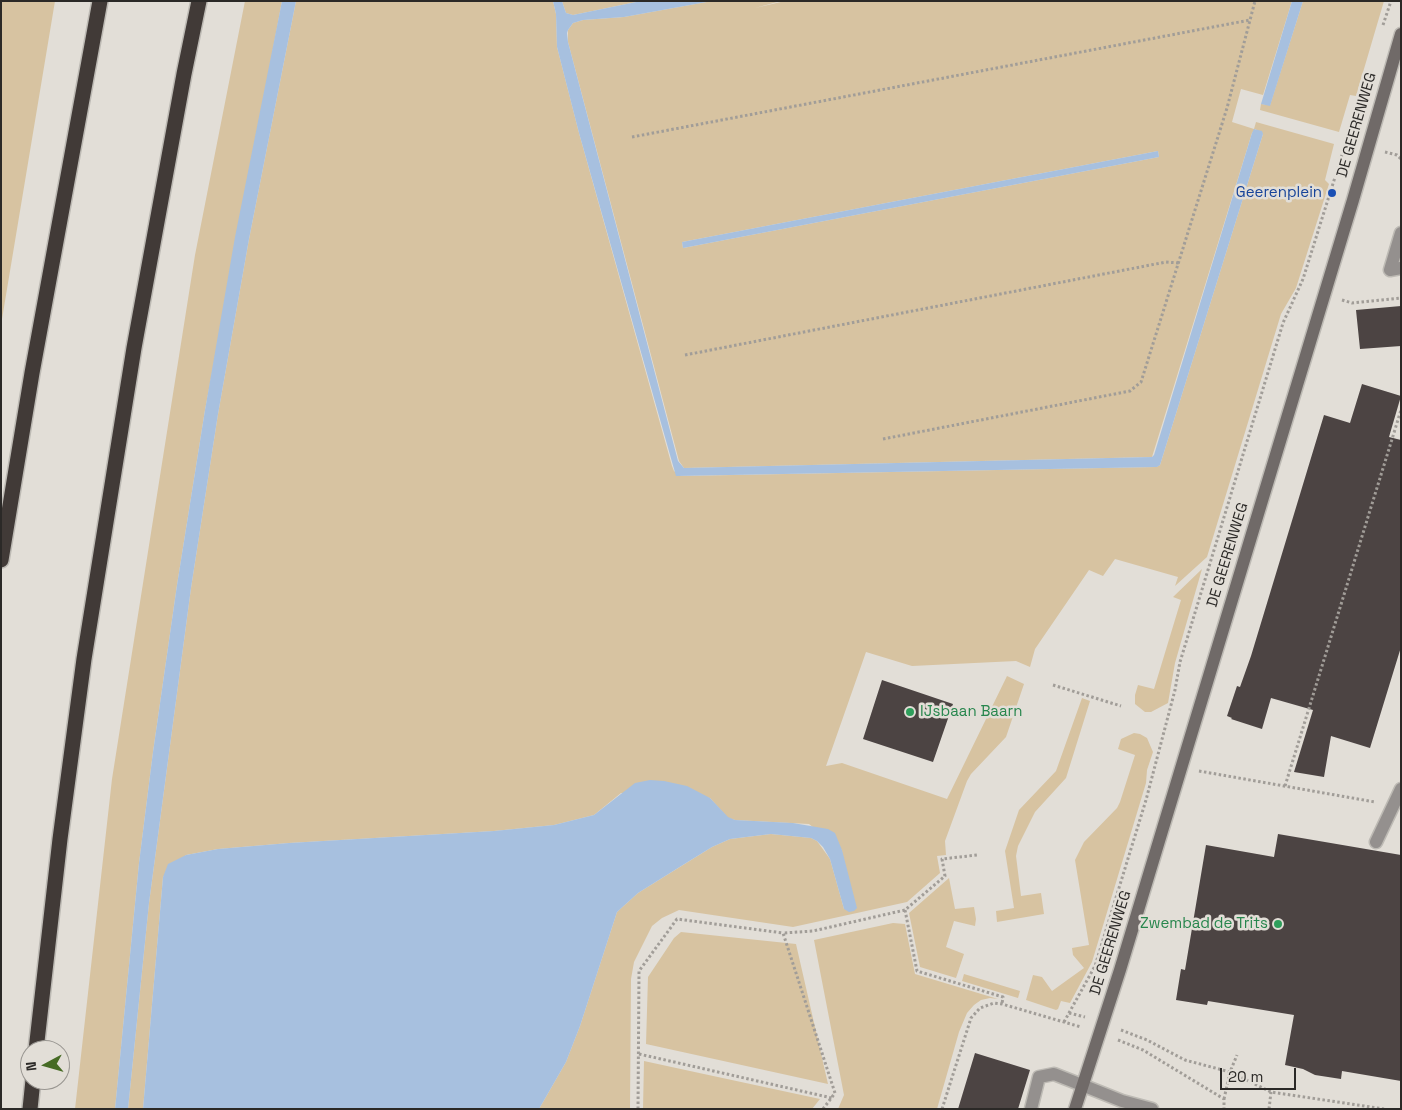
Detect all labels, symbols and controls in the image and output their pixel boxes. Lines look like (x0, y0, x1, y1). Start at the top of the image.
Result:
street label: DE GEERENWEG (1333, 70, 1381, 180)
place label: Geerenplein (1236, 184, 1322, 202)
marker: Geerenplein (1326, 187, 1338, 199)
street label: DE GEERENWEG (1204, 501, 1252, 609)
place label: IJsbaan Baarn (920, 703, 1022, 721)
marker: IJsbaan Baarn (904, 706, 916, 718)
street label: DE GEERENWEG (1087, 889, 1135, 997)
place label: Zwembad de Trits (1140, 915, 1268, 933)
marker: Zwembad de Trits (1272, 918, 1284, 930)
north arrow (20, 1040, 70, 1090)
scale bar (1222, 1058, 1298, 1090)
text: N (22, 1061, 41, 1072)
text: 20 m (1228, 1067, 1263, 1086)

